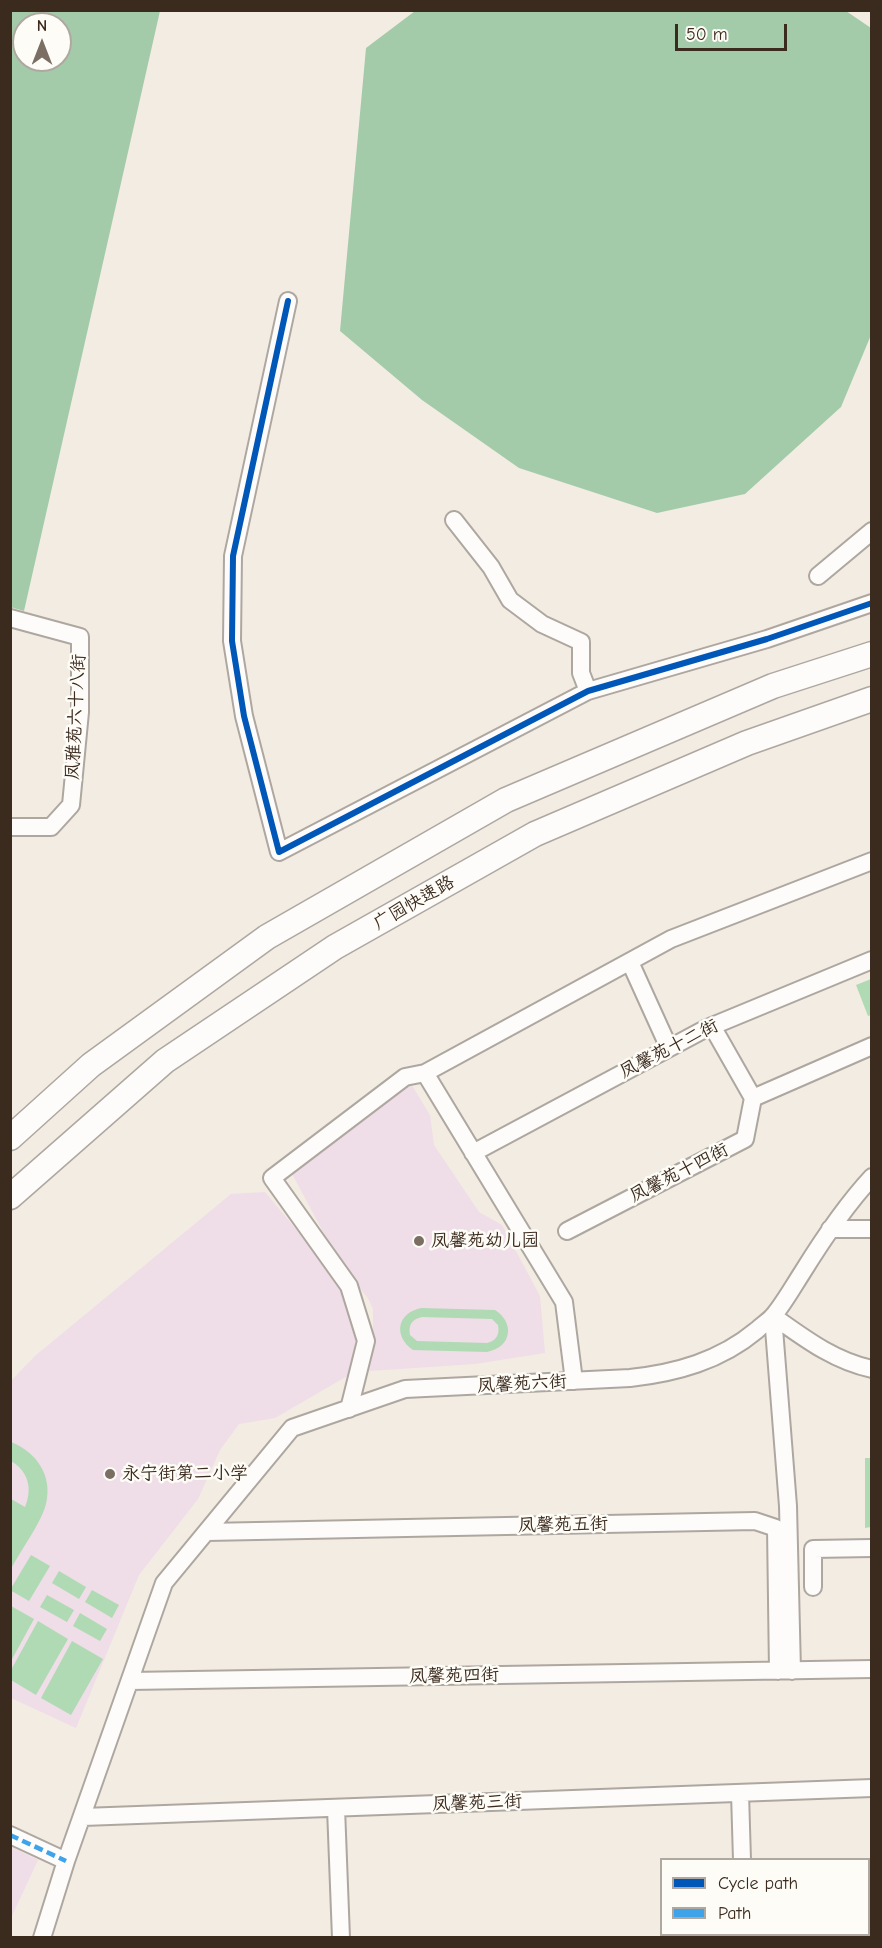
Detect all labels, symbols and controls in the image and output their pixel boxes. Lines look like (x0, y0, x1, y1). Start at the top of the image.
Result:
north arrow (12, 12, 72, 72)
scale bar (678, 12, 790, 50)
text: N (37, 17, 47, 35)
text: 50 m (686, 24, 728, 45)
street label: 凤雅苑六十八街 (62, 654, 90, 780)
street label: 广园快速路 (370, 871, 458, 935)
street label: 凤馨苑十二街 (616, 1015, 722, 1083)
street label: 凤馨苑十四街 (626, 1139, 732, 1207)
place label: 凤馨苑幼儿园 (431, 1230, 539, 1252)
marker: 凤馨苑幼儿园 (412, 1234, 426, 1248)
street label: 凤馨苑六街 (476, 1371, 568, 1397)
place label: 永宁街第二小学 (122, 1463, 248, 1485)
marker: 永宁街第二小学 (103, 1467, 117, 1481)
street label: 凤馨苑五街 (518, 1513, 608, 1537)
street label: 凤馨苑四街 (409, 1664, 499, 1688)
street label: 凤馨苑三街 (432, 1791, 522, 1815)
legend (660, 1858, 870, 1936)
text: Cycle path (718, 1873, 798, 1894)
text: Path (718, 1903, 751, 1924)

